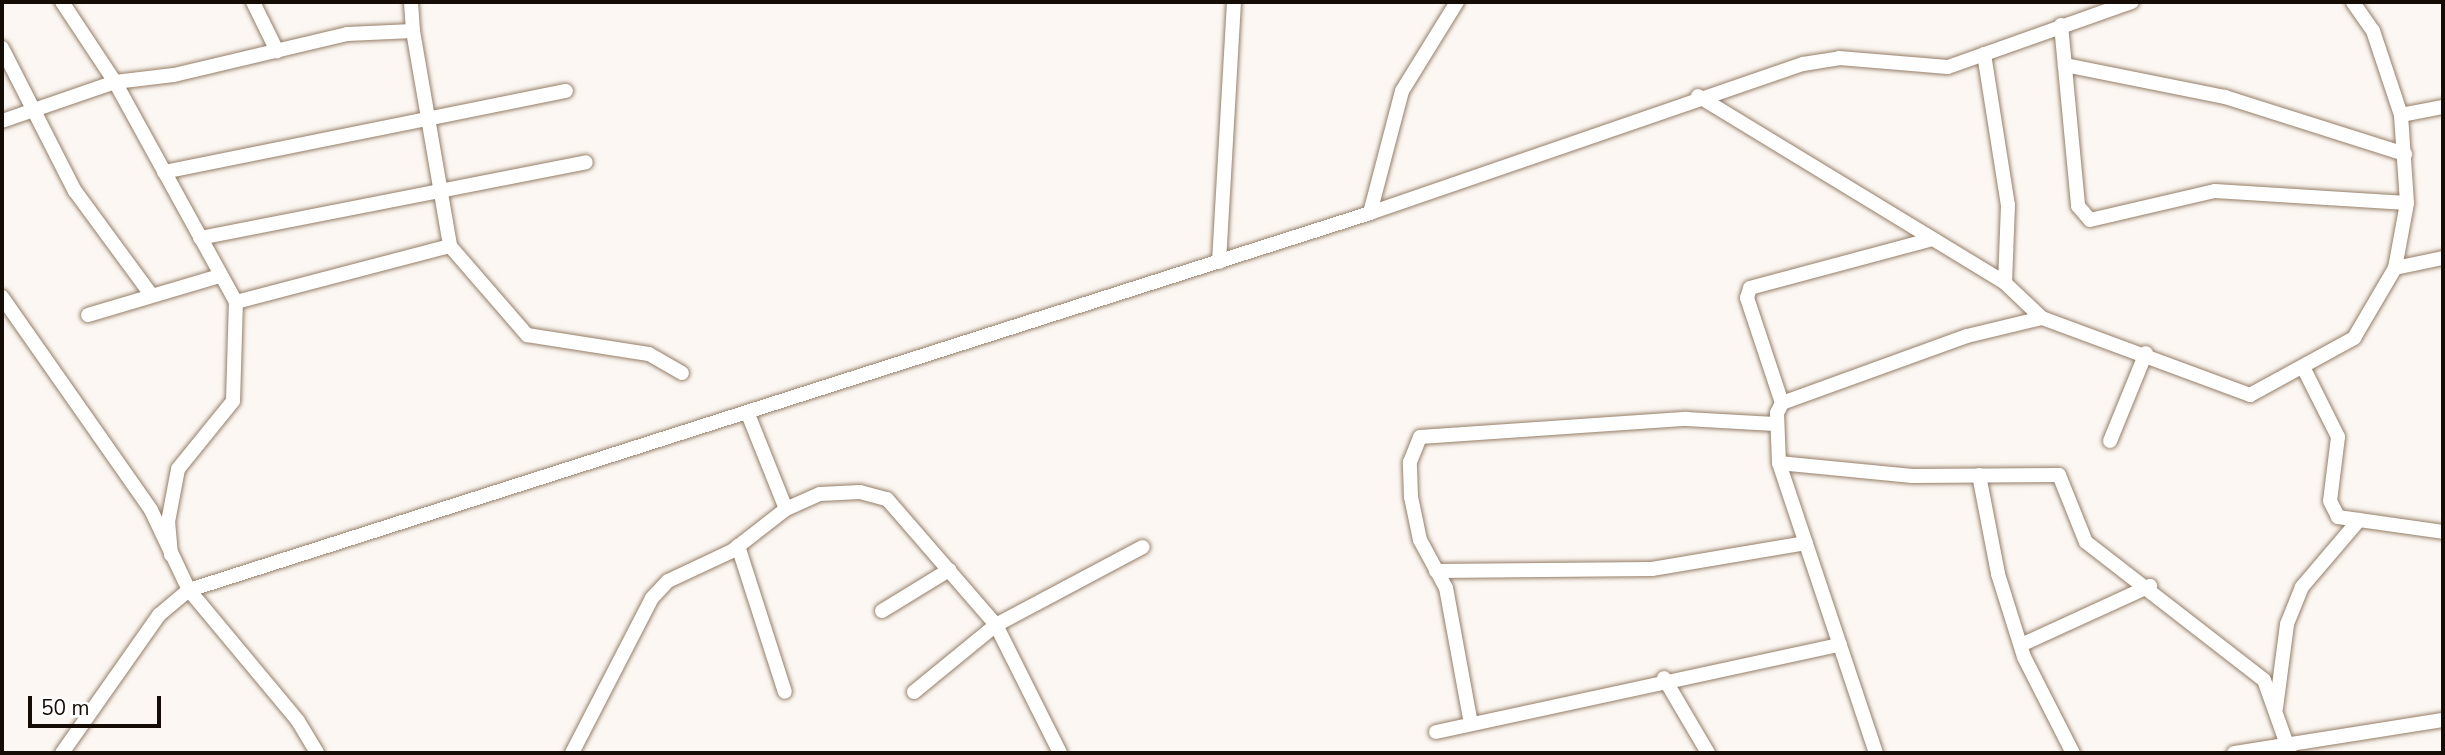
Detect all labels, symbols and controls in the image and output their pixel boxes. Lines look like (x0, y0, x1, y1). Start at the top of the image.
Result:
scale bar (32, 682, 164, 726)
text: 50 m (41, 694, 90, 722)

